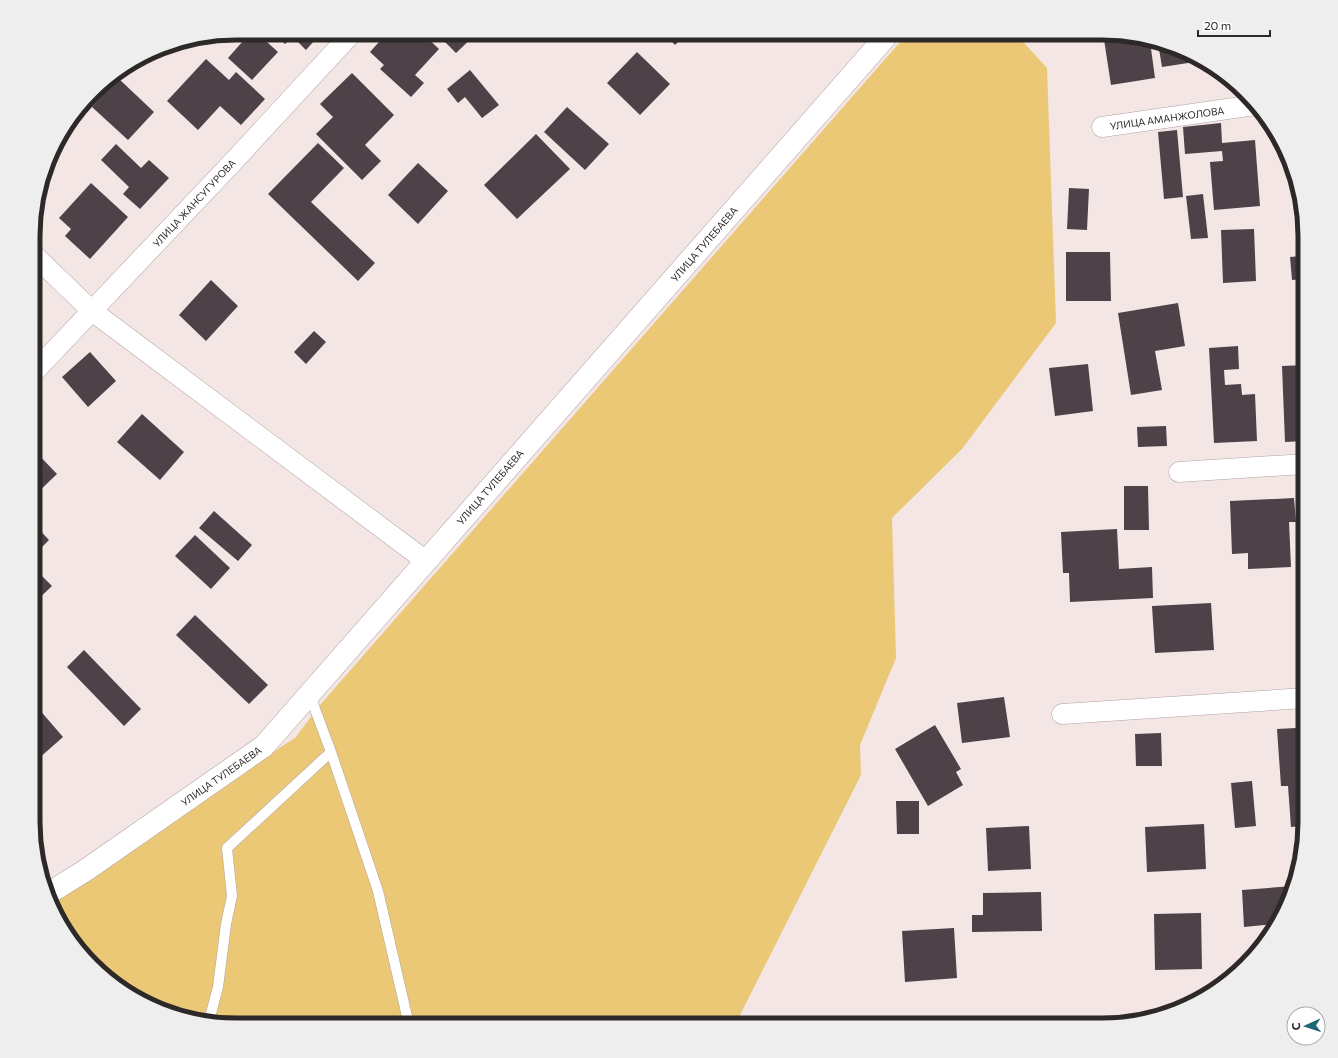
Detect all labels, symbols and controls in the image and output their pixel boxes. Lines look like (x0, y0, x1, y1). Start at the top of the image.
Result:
scale bar (1198, 12, 1270, 38)
text: 20 m (1204, 18, 1231, 32)
street label: УЛИЦА АМАНЖОЛОВА (1109, 104, 1225, 132)
street label: УЛИЦА ЖАНСУГУРОВА (150, 156, 238, 249)
street label: УЛИЦА ТУЛЕБАЕВА (668, 204, 740, 284)
street label: УЛИЦА ТУЛЕБАЕВА (454, 447, 526, 527)
street label: УЛИЦА ТУЛЕБАЕВА (178, 744, 264, 808)
north arrow (1286, 1006, 1326, 1046)
text: С (1289, 1022, 1302, 1031)

